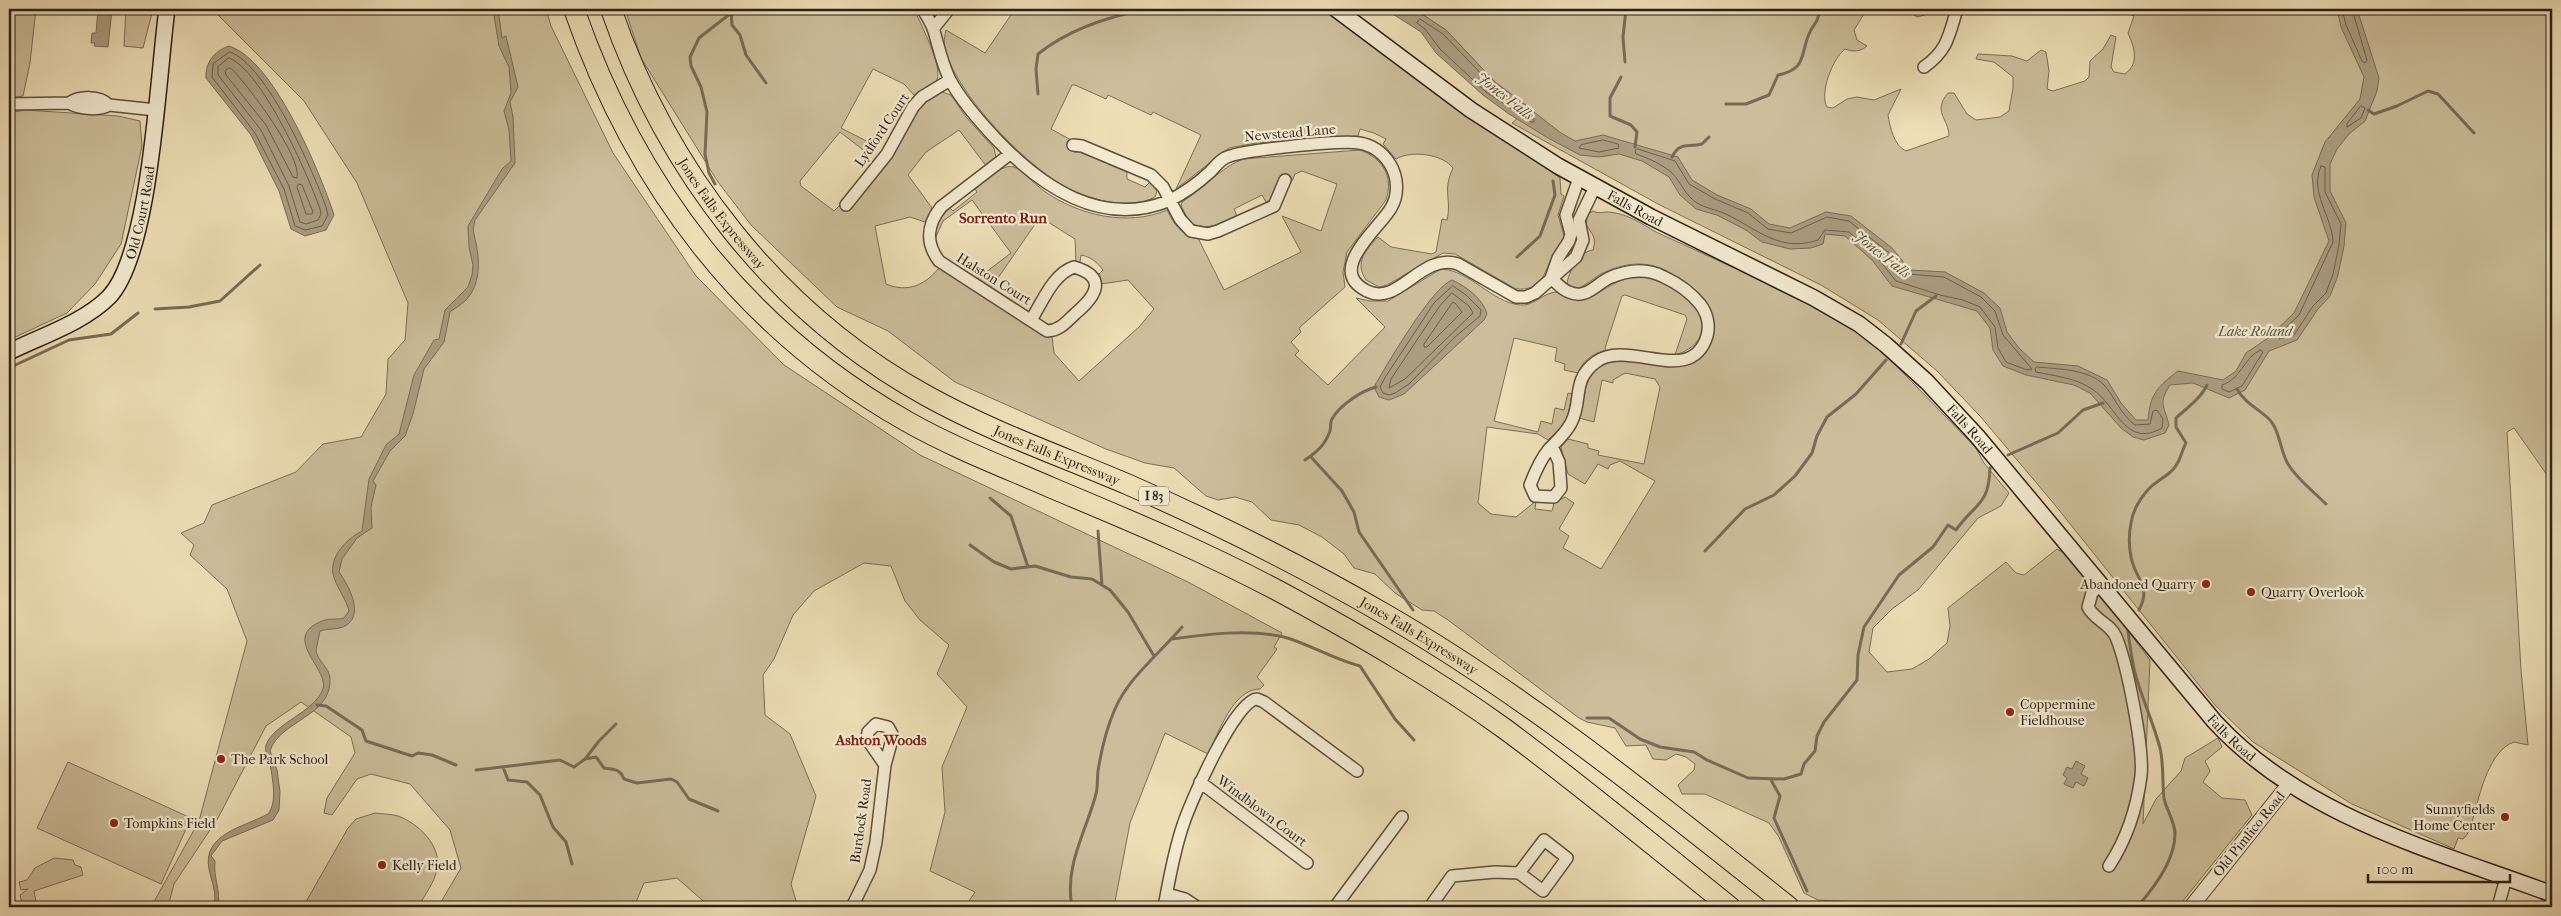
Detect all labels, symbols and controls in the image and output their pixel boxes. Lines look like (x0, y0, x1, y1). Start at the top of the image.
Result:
water label: Jones Falls (1473, 68, 1537, 124)
street label: Lydford Court (851, 90, 913, 170)
street label: Newstead Lane (1244, 121, 1336, 145)
street label: Jones Falls Expressway (674, 154, 770, 273)
street label: Old Court Road (121, 164, 158, 261)
street label: Falls Road (1604, 186, 1666, 230)
district label: Sorrento Run (959, 209, 1047, 227)
water label: Jones Falls (1850, 226, 1914, 282)
street label: Halston Court (953, 249, 1035, 309)
park label: Lake Roland (2217, 323, 2294, 340)
street label: Falls Road (1943, 400, 1997, 457)
street label: Jones Falls Expressway (990, 421, 1123, 489)
road number: I 83 (1139, 486, 1169, 506)
place label: Abandoned Quarry (2079, 576, 2197, 593)
marker: Abandoned Quarry (2200, 578, 2212, 590)
place label: Quarry Overlook (2261, 584, 2365, 601)
marker: Quarry Overlook (2245, 586, 2257, 598)
street label: Jones Falls Expressway (1356, 593, 1482, 679)
place label: Coppermine Fieldhouse (2020, 696, 2095, 729)
marker: Coppermine Fieldhouse (2004, 706, 2016, 718)
street label: Falls Road (2204, 711, 2260, 765)
district label: Ashton Woods (835, 731, 927, 749)
place label: The Park School (231, 751, 329, 768)
marker: The Park School (215, 753, 227, 765)
street label: Windblown Court (1213, 771, 1310, 850)
street label: Burdock Road (847, 777, 875, 864)
street label: Old Pimlico Road (2209, 788, 2289, 880)
place label: Sunnyfields Home Center (2413, 801, 2495, 834)
marker: Sunnyfields Home Center (2499, 811, 2511, 823)
place label: Tompkins Field (124, 815, 216, 832)
marker: Tompkins Field (108, 817, 120, 829)
scale bar (2368, 851, 2511, 883)
place label: Kelly Field (392, 857, 457, 874)
marker: Kelly Field (376, 859, 388, 871)
text: 100 m (2376, 860, 2414, 878)

